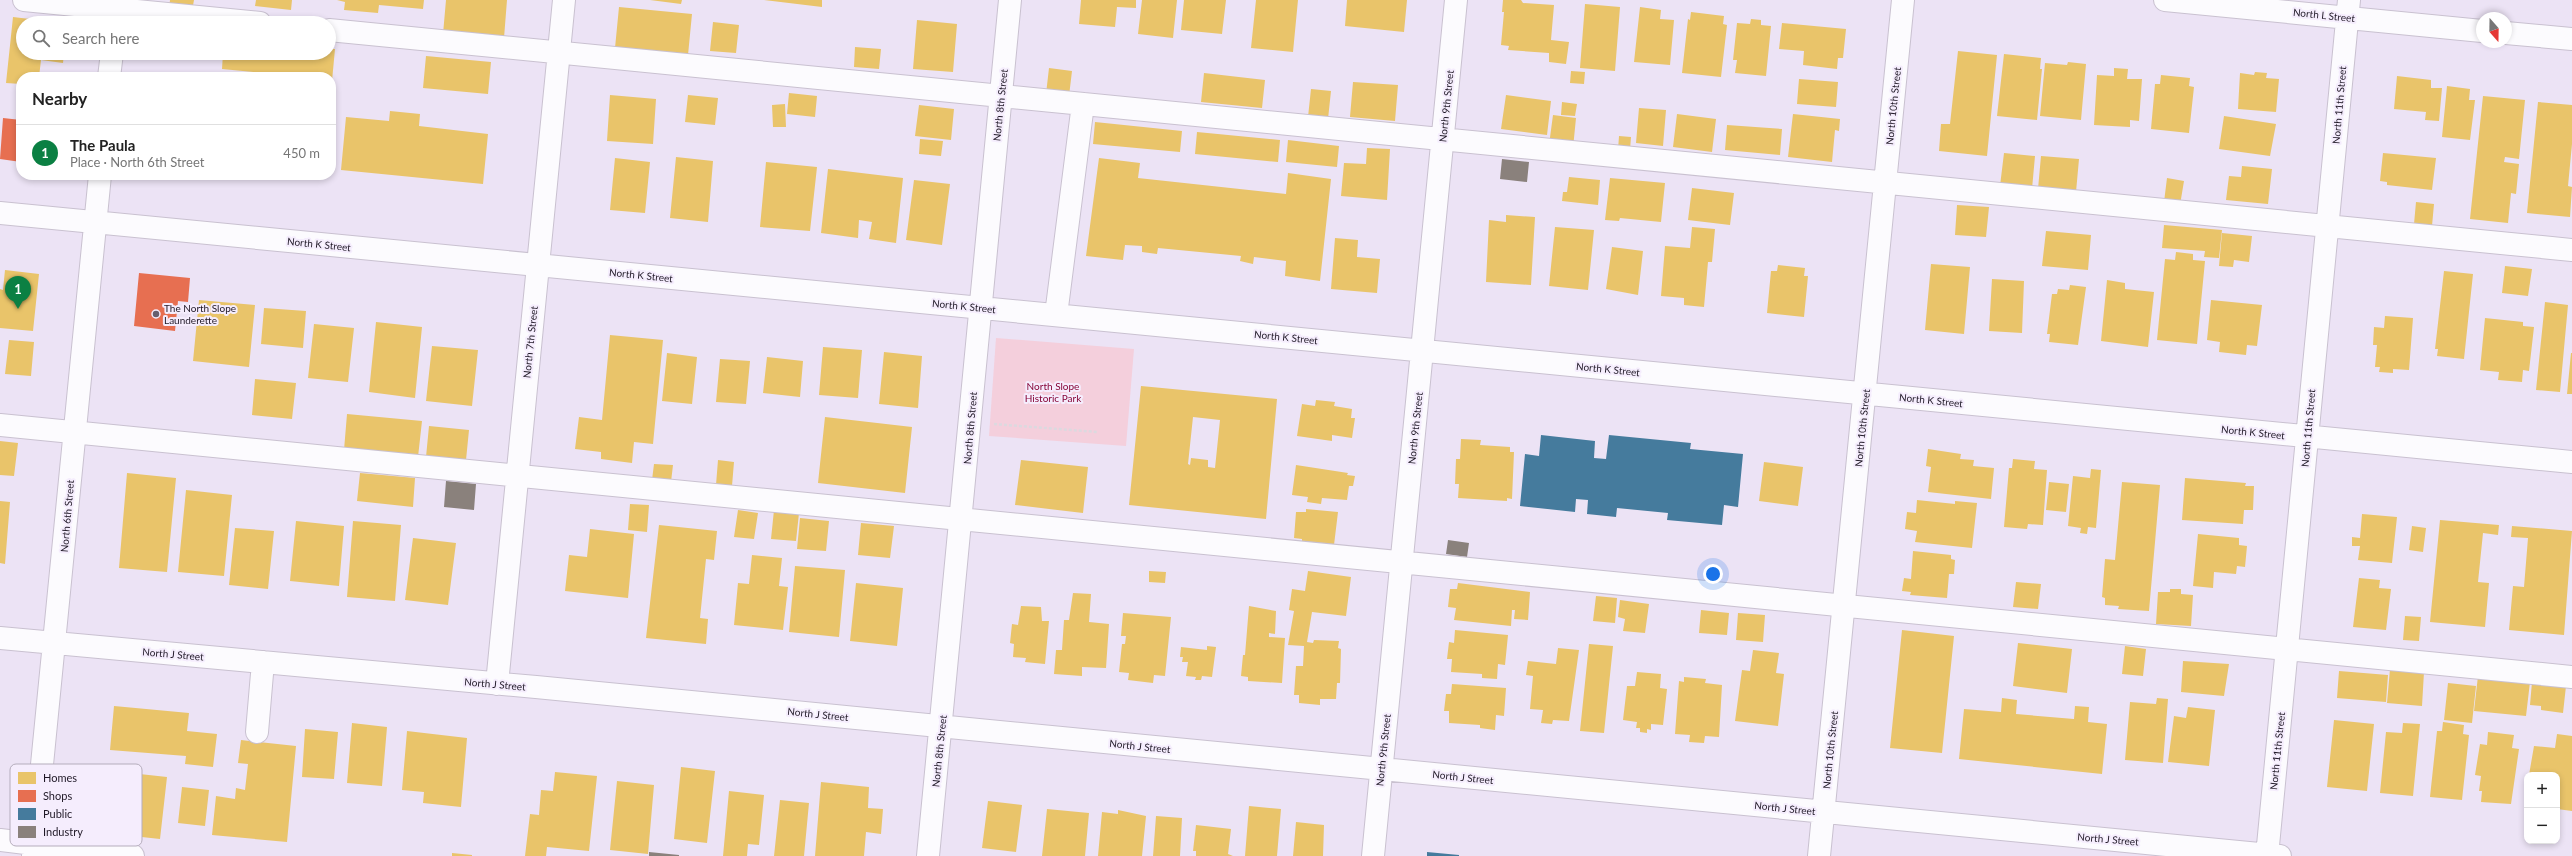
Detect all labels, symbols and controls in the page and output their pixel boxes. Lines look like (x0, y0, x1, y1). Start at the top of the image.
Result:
street label: North L Street (2292, 6, 2356, 24)
north arrow (2476, 12, 2512, 48)
search box (16, 16, 336, 60)
icon: search (30, 27, 52, 49)
text: Search here (62, 29, 139, 47)
street label: North 11th Street (2330, 65, 2348, 144)
street label: North 10th Street (1883, 66, 1903, 145)
street label: North 8th Street (990, 68, 1010, 142)
street label: North 9th Street (1436, 69, 1456, 143)
text: Nearby (32, 88, 87, 109)
text: The Paula (70, 136, 135, 154)
text: 1 (41, 145, 49, 161)
text: 450 m (283, 145, 320, 161)
text: Place · North 6th Street (70, 154, 204, 170)
street label: North K Street (287, 235, 352, 253)
street label: North K Street (609, 266, 674, 284)
pin: 1 (5, 276, 31, 309)
street label: North K Street (932, 297, 997, 315)
place label: The North Slope Launderette (164, 302, 236, 326)
street label: North 7th Street (520, 305, 540, 379)
marker: The North Slope Launderette (151, 309, 161, 319)
street label: North K Street (1254, 328, 1319, 346)
street label: North K Street (1576, 360, 1641, 378)
park label: North Slope Historic Park (1025, 380, 1082, 404)
street label: North 10th Street (1852, 388, 1872, 467)
street label: North 11th Street (2299, 388, 2317, 467)
street label: North 8th Street (961, 391, 979, 465)
street label: North 9th Street (1405, 391, 1425, 465)
street label: North K Street (1899, 391, 1964, 409)
street label: North K Street (2221, 423, 2286, 441)
street label: North 6th Street (58, 479, 76, 553)
your location (1703, 564, 1723, 584)
street label: North J Street (142, 645, 204, 663)
street label: North J Street (464, 675, 526, 693)
street label: North J Street (787, 705, 850, 723)
street label: North 10th Street (1820, 710, 1840, 789)
street label: North 11th Street (2267, 711, 2287, 790)
street label: North 9th Street (1373, 713, 1393, 787)
street label: North 8th Street (929, 714, 949, 788)
street label: North J Street (1109, 737, 1172, 755)
legend (10, 764, 142, 846)
street label: North J Street (1432, 768, 1495, 786)
text: Homes (43, 771, 77, 784)
map controls (2524, 772, 2560, 844)
button: + (2524, 772, 2560, 808)
text: Shops (43, 789, 72, 802)
street label: North J Street (1754, 799, 1817, 817)
text: Public (43, 807, 72, 820)
button: − (2524, 808, 2560, 844)
text: Industry (43, 825, 83, 838)
street label: North J Street (2077, 830, 2139, 848)

